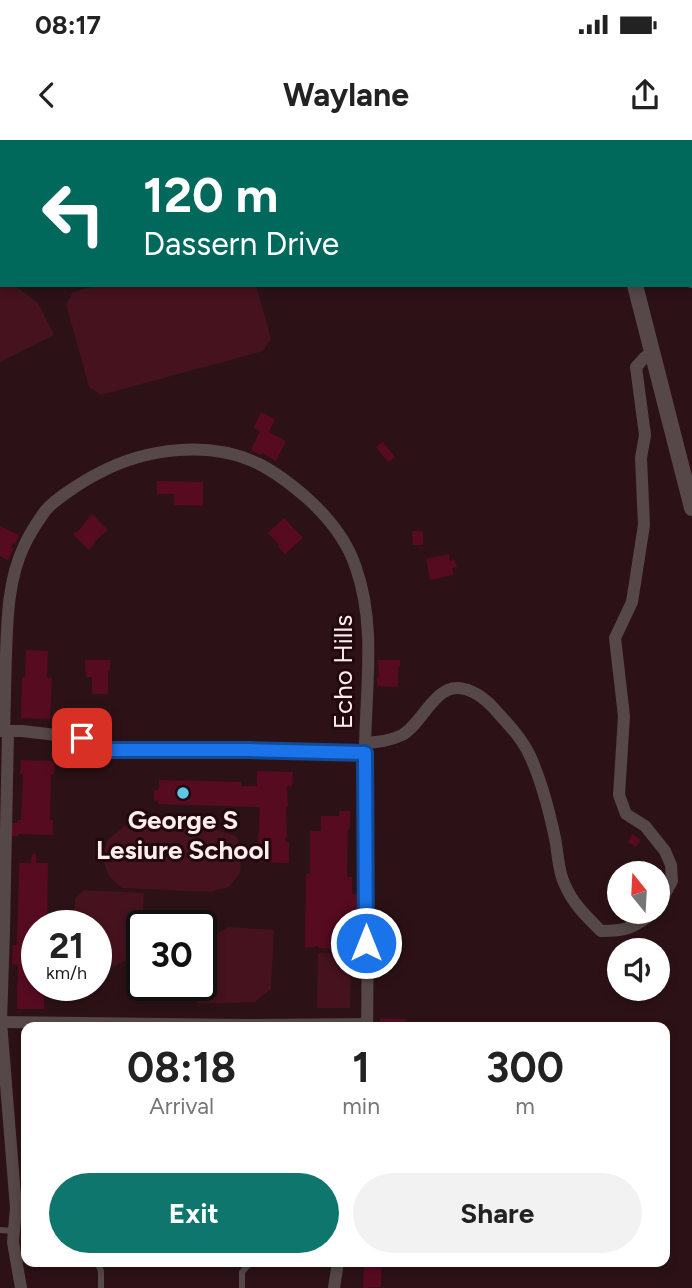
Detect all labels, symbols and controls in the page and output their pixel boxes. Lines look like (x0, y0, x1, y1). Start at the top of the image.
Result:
text: 08:17 (35, 9, 101, 41)
icon: back (28, 76, 66, 114)
text: Waylane (283, 76, 409, 114)
icon: share (626, 76, 664, 114)
text: 120 m (143, 165, 278, 224)
icon: left (28, 168, 119, 259)
text: Dassern Drive (143, 225, 339, 263)
street label: Echo Hills (327, 615, 359, 729)
pin (52, 708, 112, 768)
icon: arrive (63, 719, 101, 757)
marker: George S Lesiure School (175, 785, 191, 801)
place label: George S Lesiure School (96, 804, 270, 866)
north arrow (607, 861, 670, 924)
map controls (607, 861, 670, 1001)
position arrow (329, 906, 403, 980)
speed limit sign: 30 (126, 910, 217, 1001)
text: 21 (49, 925, 84, 967)
button: sound (607, 938, 670, 1001)
text: km/h (46, 962, 87, 984)
text: 08:18 (127, 1042, 236, 1093)
text: 1 (352, 1042, 370, 1093)
text: 300 (486, 1042, 564, 1093)
text: Arrival (149, 1092, 214, 1120)
text: min (342, 1092, 380, 1120)
text: m (515, 1092, 535, 1120)
button: Exit (49, 1173, 339, 1253)
button: Share (353, 1173, 642, 1253)

